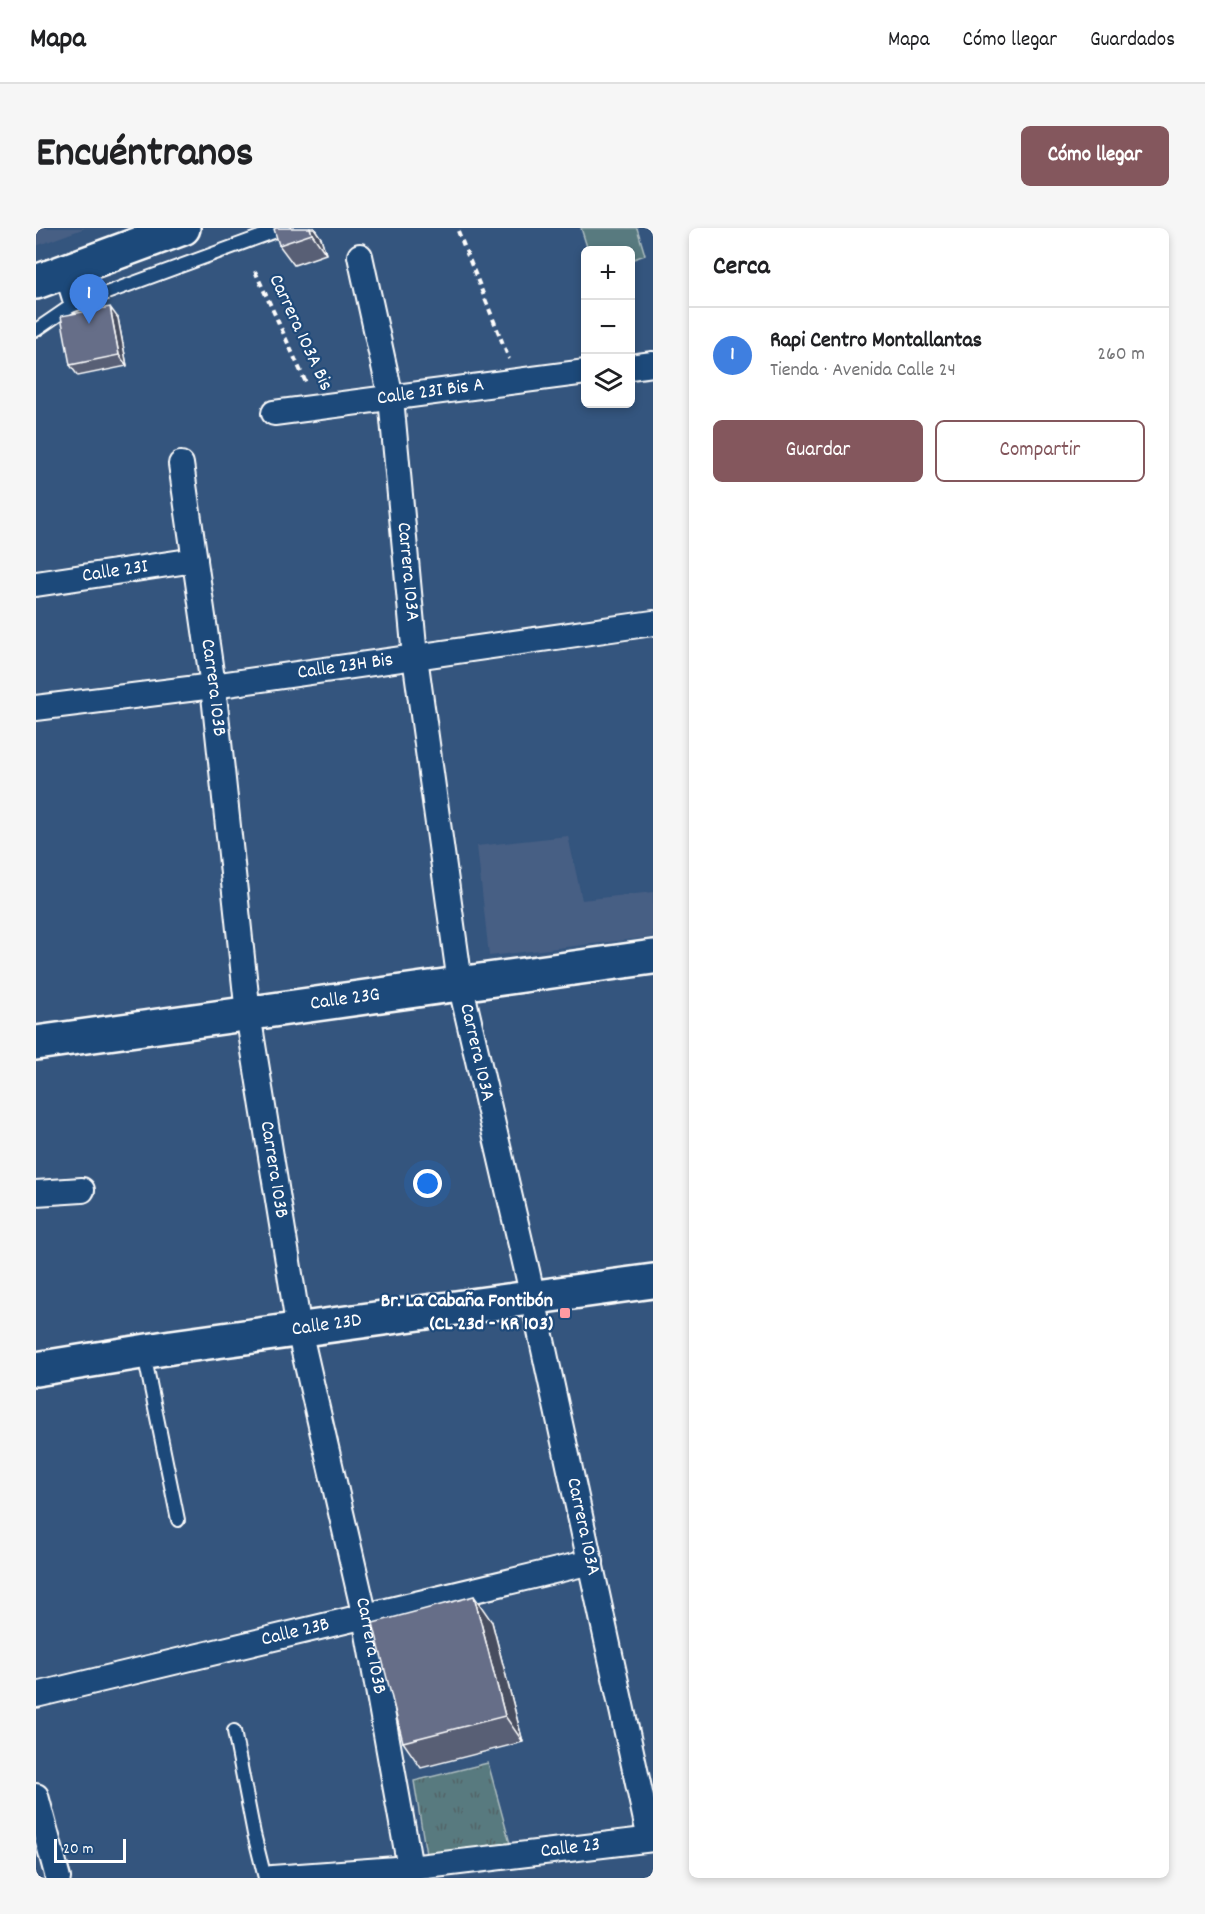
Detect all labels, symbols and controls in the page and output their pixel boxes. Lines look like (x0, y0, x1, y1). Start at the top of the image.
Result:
text: Mapa (30, 21, 86, 61)
text: Mapa (888, 26, 930, 56)
text: Cómo llegar (963, 26, 1057, 56)
text: Guardados (1090, 26, 1175, 56)
text: Encuéntranos (36, 126, 254, 186)
button: Cómo llegar (1021, 126, 1169, 186)
map controls (581, 246, 635, 408)
button: + (581, 246, 635, 300)
text: Cerca (713, 249, 770, 286)
street label: Carrera 103A Bis (261, 270, 339, 396)
pin: 1 (70, 274, 108, 324)
button: − (581, 300, 635, 354)
text: Rapi Centro Montallantas (770, 326, 982, 357)
text: 1 (730, 341, 735, 369)
text: 260 m (1097, 341, 1145, 369)
button: layers (581, 354, 635, 408)
text: Tienda · Avenida Calle 24 (770, 357, 956, 385)
street label: Calle 23I Bis A (375, 372, 486, 413)
button: Guardar (713, 420, 923, 482)
button: Compartir (935, 420, 1145, 482)
street label: Carrera 103A (389, 521, 426, 623)
street label: Calle 23I (80, 553, 150, 591)
street label: Carrera 103B (192, 637, 232, 738)
street label: Calle 23H Bis (296, 646, 395, 688)
street label: Calle 23G (308, 981, 382, 1019)
street label: Carrera 103A (451, 1001, 501, 1104)
street label: Carrera 103B (252, 1119, 295, 1220)
your location (413, 1169, 442, 1198)
place label: Br. La Cabaña Fontibón (CL 23d - KR 103) (381, 1288, 553, 1339)
marker: Br. La Cabaña Fontibón (CL 23d - KR 103) (558, 1306, 572, 1320)
street label: Calle 23D (290, 1307, 363, 1344)
street label: Carrera 103A (558, 1475, 607, 1578)
street label: Carrera 103B (347, 1595, 393, 1697)
street label: Calle 23B (259, 1611, 333, 1654)
street label: Calle 23 (539, 1831, 602, 1866)
scale bar (54, 1836, 126, 1864)
text: 20 m (63, 1838, 93, 1861)

